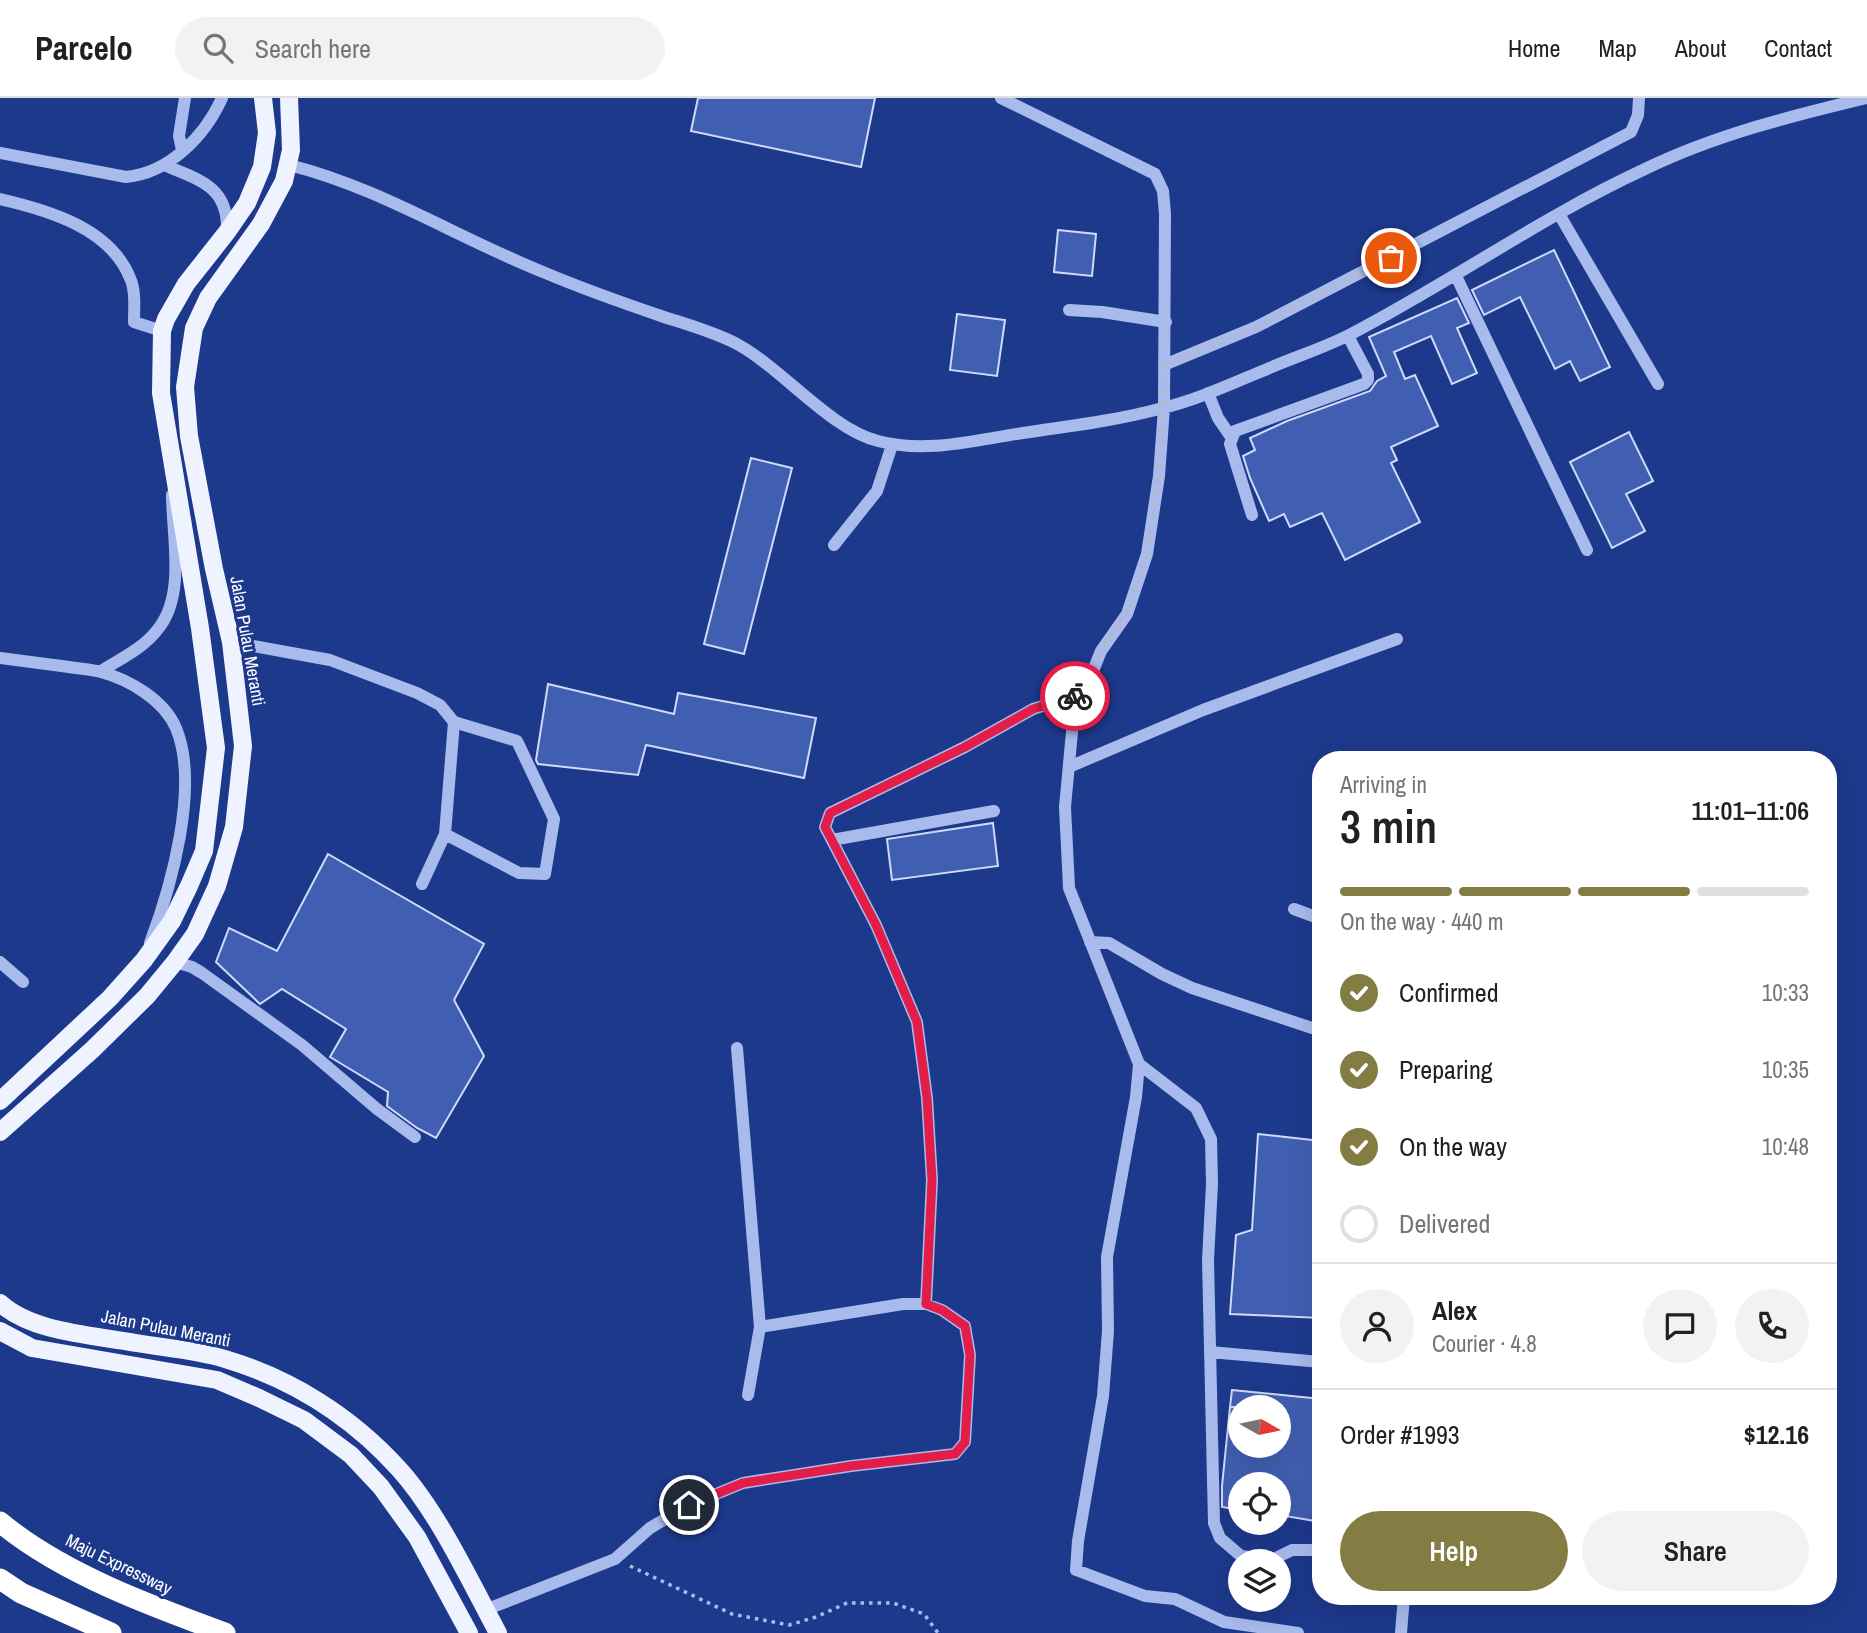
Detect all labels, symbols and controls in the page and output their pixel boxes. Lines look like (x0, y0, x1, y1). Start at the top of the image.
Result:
search box (175, 17, 665, 80)
text: Parcelo (35, 26, 133, 70)
icon: search (199, 29, 237, 67)
text: Search here (255, 31, 371, 66)
text: Home (1508, 32, 1560, 64)
text: Map (1598, 32, 1637, 64)
text: About (1675, 32, 1726, 64)
text: Contact (1764, 32, 1832, 64)
pin (1361, 228, 1421, 288)
icon: bag (1372, 239, 1410, 277)
street label: Jalan Pulau Meranti (224, 574, 272, 708)
courier (1040, 661, 1110, 731)
icon: bike (1056, 677, 1094, 715)
text: Arriving in (1340, 769, 1427, 800)
text: 11:01–11:06 (1691, 793, 1809, 828)
text: 3 min (1340, 795, 1437, 857)
text: On the way · 440 m (1340, 906, 1504, 937)
icon: check (1340, 974, 1378, 1012)
text: Confirmed (1399, 975, 1499, 1010)
text: 10:33 (1762, 977, 1809, 1008)
icon: check (1340, 1051, 1378, 1089)
text: Preparing (1399, 1052, 1493, 1087)
text: 10:35 (1762, 1054, 1809, 1085)
icon: check (1340, 1128, 1378, 1166)
text: On the way (1399, 1129, 1507, 1164)
text: 10:48 (1762, 1131, 1809, 1162)
text: Delivered (1399, 1206, 1490, 1241)
button: person (1340, 1289, 1414, 1363)
button: chat (1643, 1289, 1717, 1363)
button: phone (1735, 1289, 1809, 1363)
text: Alex (1432, 1293, 1477, 1328)
street label: Jalan Pulau Meranti (99, 1303, 233, 1353)
text: Courier · 4.8 (1432, 1328, 1537, 1359)
north arrow (1228, 1395, 1292, 1458)
map controls (1228, 1395, 1291, 1612)
text: Order #1993 (1340, 1417, 1460, 1452)
text: $12.16 (1744, 1417, 1809, 1452)
button: locate (1228, 1472, 1291, 1535)
pin (659, 1475, 719, 1535)
icon: home (670, 1486, 708, 1524)
button: Help (1340, 1511, 1568, 1591)
button: Share (1582, 1511, 1809, 1591)
street label: Maju Expressway (62, 1527, 177, 1601)
button: layers (1228, 1549, 1291, 1612)

